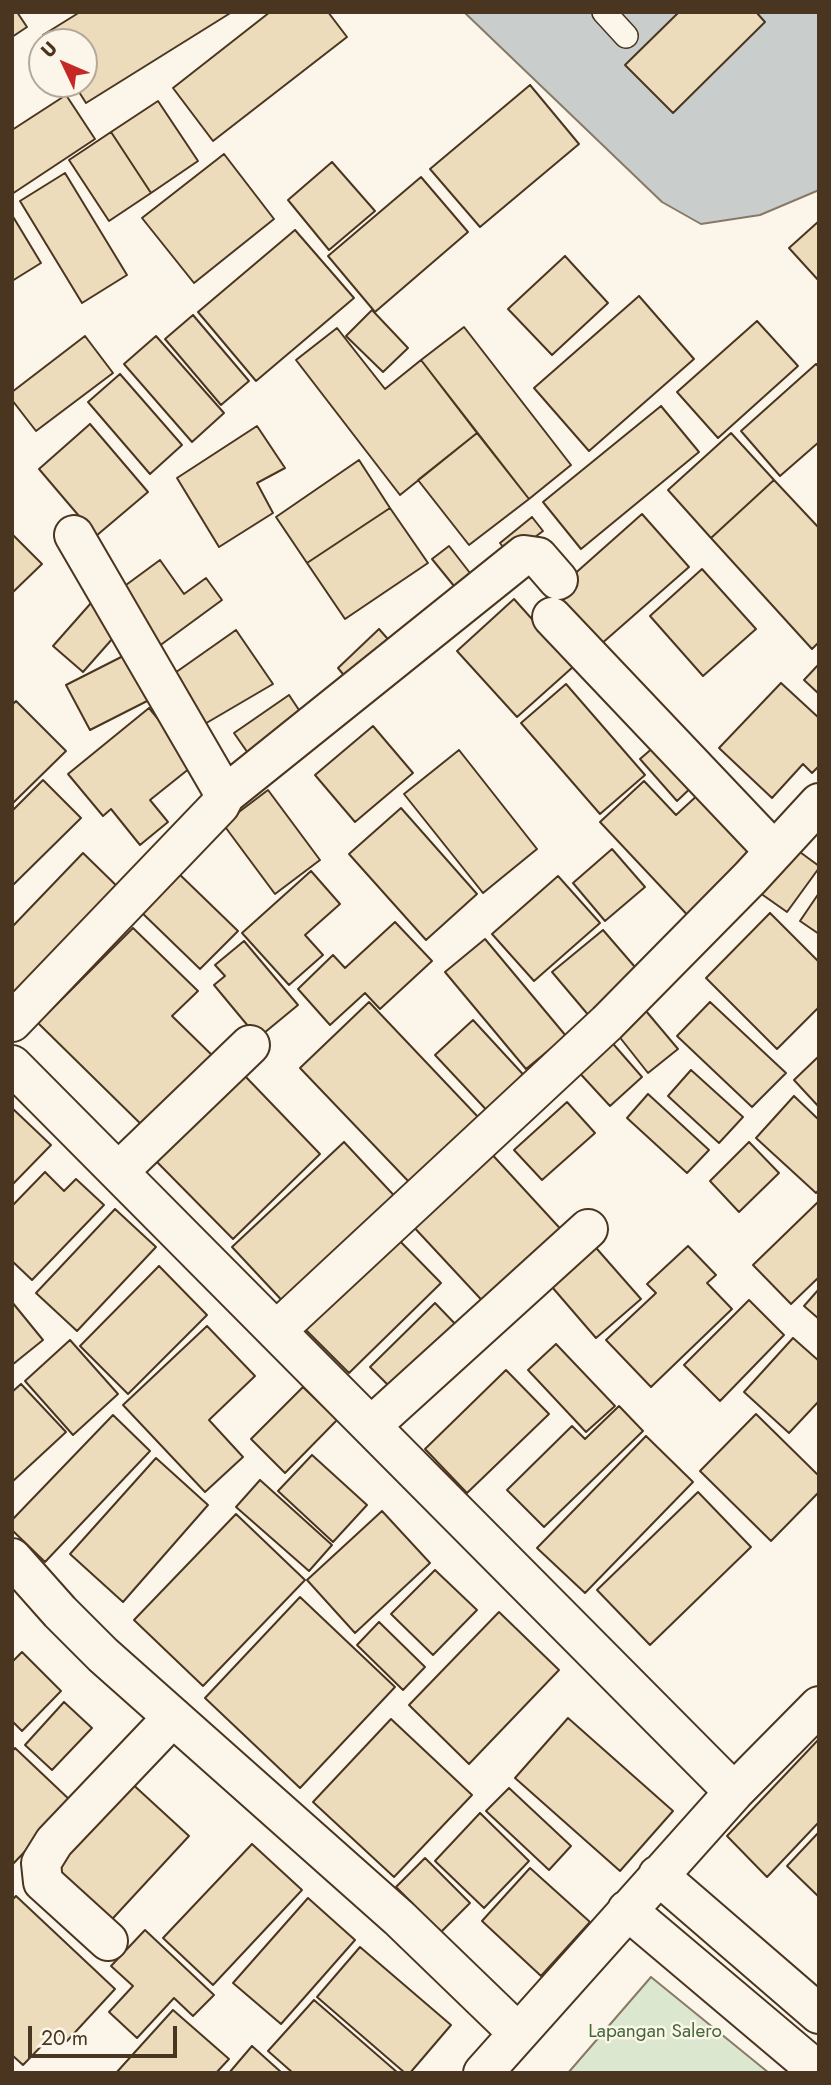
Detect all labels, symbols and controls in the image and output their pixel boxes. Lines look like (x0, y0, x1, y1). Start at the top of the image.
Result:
north arrow (28, 28, 98, 98)
text: U (35, 35, 63, 64)
scale bar (32, 2011, 180, 2056)
park label: Lapangan Salero (588, 2021, 722, 2043)
text: 20 m (41, 2023, 88, 2053)

